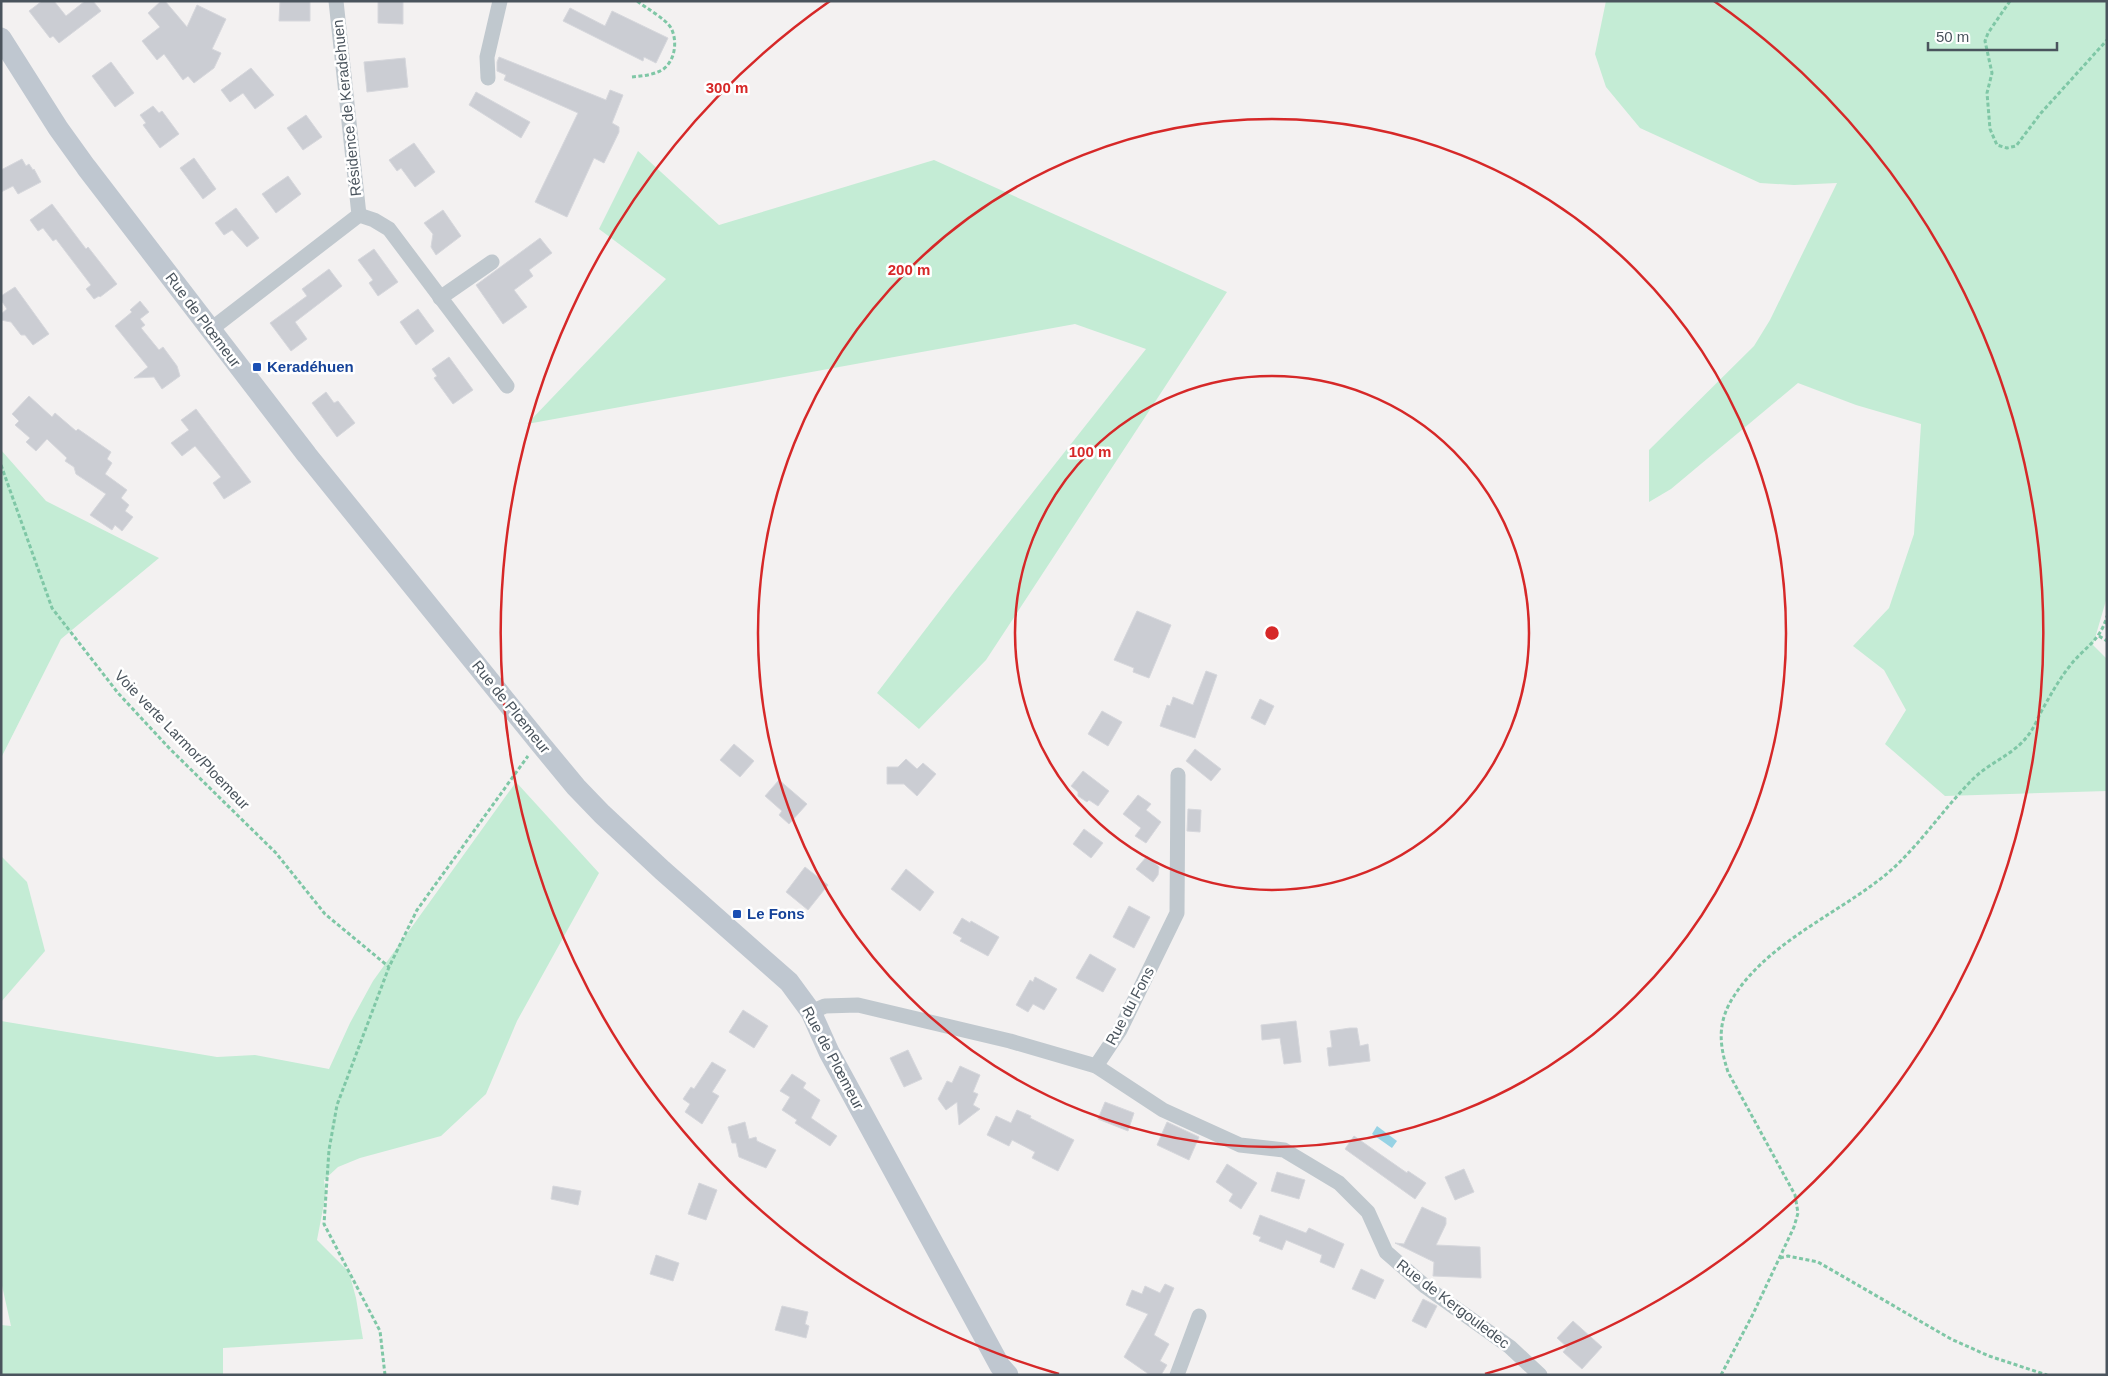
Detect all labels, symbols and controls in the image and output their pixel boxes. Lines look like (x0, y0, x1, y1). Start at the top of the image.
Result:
street label: Résidence de Keradehuen (329, 19, 364, 197)
scale bar (1928, 20, 2057, 52)
text: 50 m (1936, 28, 1969, 45)
text: 300 m (706, 79, 748, 96)
text: 200 m (888, 261, 930, 278)
street label: Rue de Plœmeur (162, 269, 245, 370)
place label: Keradéhuen (267, 358, 354, 375)
marker: Keradéhuen (251, 361, 263, 373)
text: 100 m (1069, 443, 1111, 460)
centre of rings (1263, 624, 1281, 642)
street label: Rue de Plœmeur (469, 657, 554, 756)
street label: Voie verte Larmor/Ploemeur (111, 667, 253, 813)
place label: Le Fons (747, 905, 805, 922)
marker: Le Fons (731, 908, 743, 920)
street label: Rue du Fons (1102, 964, 1157, 1048)
street label: Rue de Plœmeur (799, 1003, 868, 1112)
street label: Rue de Kergouledec (1394, 1256, 1513, 1352)

